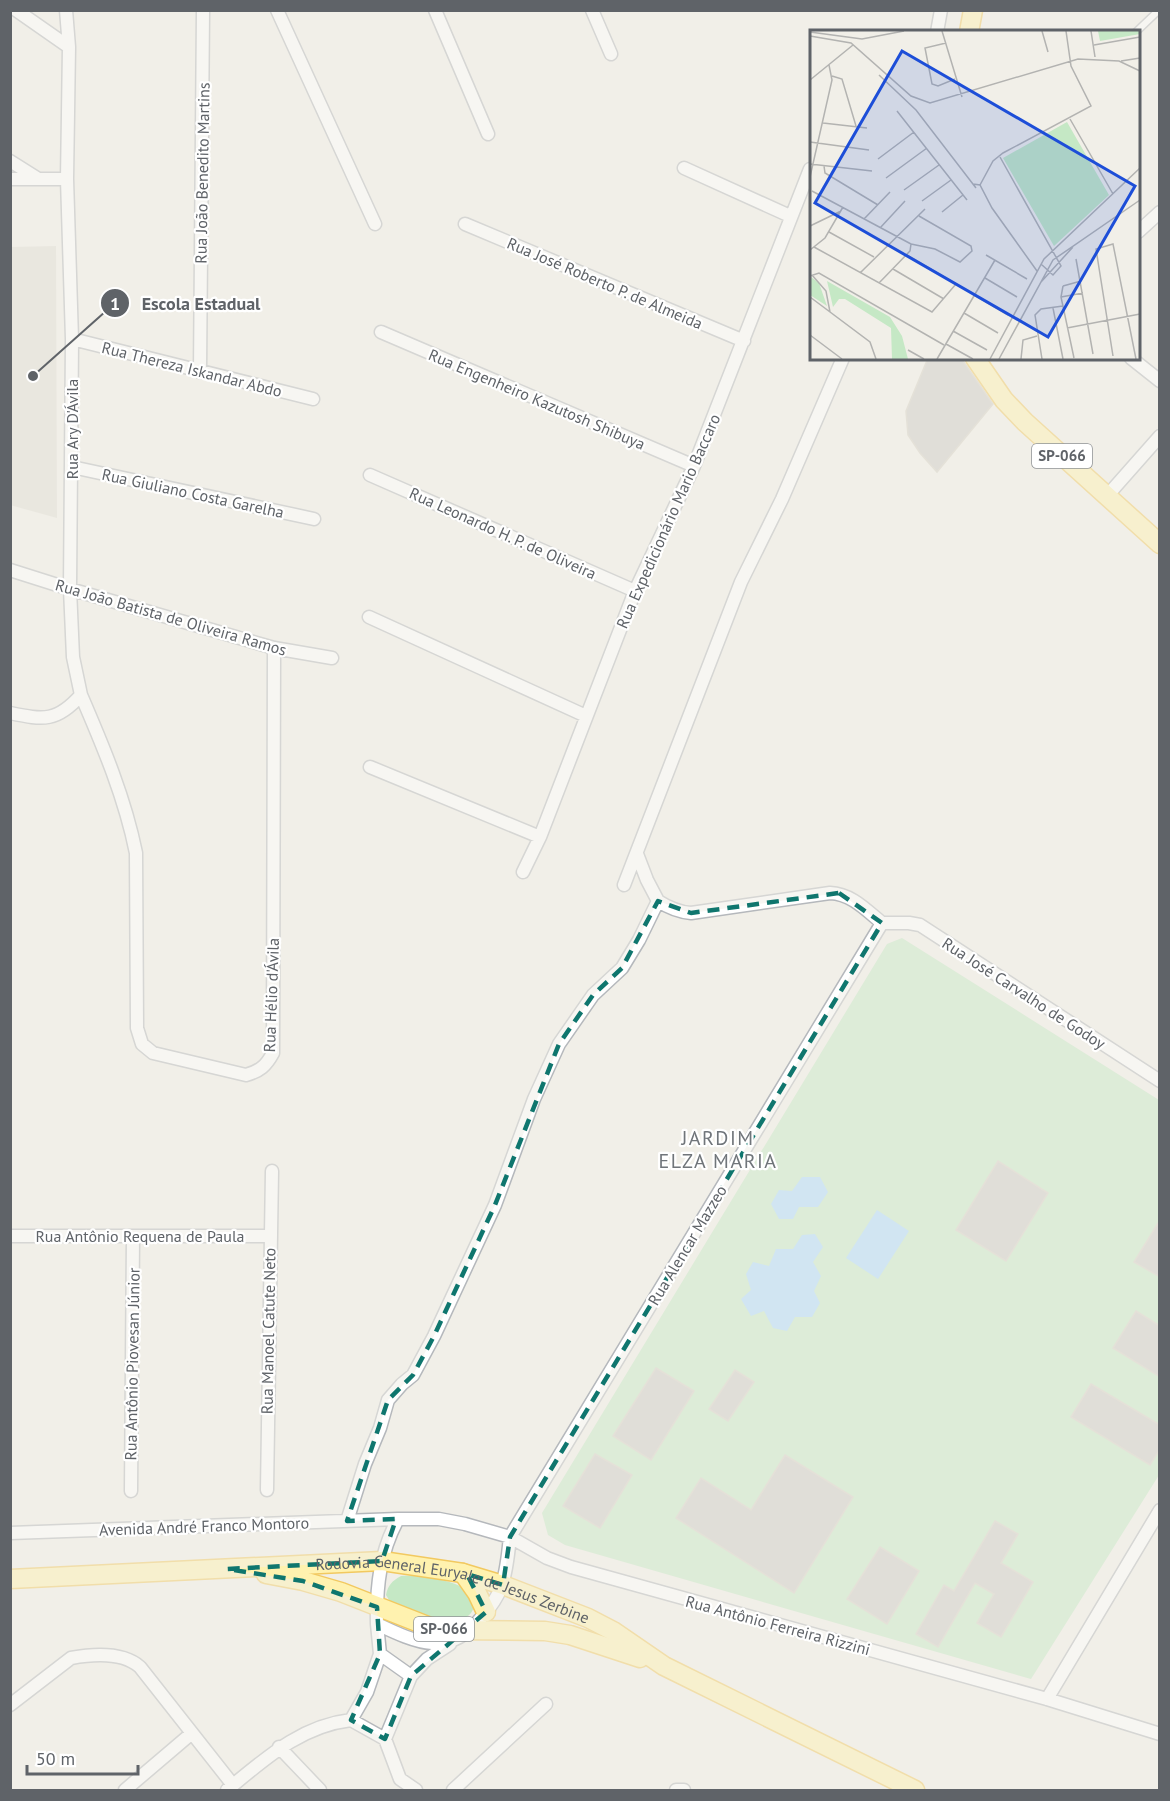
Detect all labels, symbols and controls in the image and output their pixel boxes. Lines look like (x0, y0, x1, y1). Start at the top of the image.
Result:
inset map (810, 30, 1140, 360)
street label: Rua João Benedito Martins (190, 82, 214, 264)
street label: Rua José Roberto P. de Almeida (504, 233, 706, 333)
callout: Escola Estadual (100, 285, 273, 321)
text: 1 (110, 292, 120, 315)
text: Escola Estadual (142, 292, 261, 315)
street label: Rua Thereza Iskandar Abdo (100, 337, 284, 401)
street label: Rua Engenheiro Kazutosh Shibuya (426, 344, 648, 454)
street label: Rua Ary D'Ávila (62, 379, 82, 479)
street label: Rua Expedicionário Mario Baccaro (612, 411, 724, 631)
road number: SP-066 (1032, 444, 1092, 468)
street label: Rua Giuliano Costa Garelha (100, 464, 286, 522)
street label: Rua Leonardo H. P. de Oliveira (406, 483, 600, 583)
street label: Rua João Batista de Oliveira Ramos (53, 574, 289, 660)
street label: Rua José Carvalho de Godoy (939, 933, 1110, 1054)
street label: Rua Hélio d'Ávila (259, 937, 283, 1053)
district label: JARDIM ELZA MARIA (658, 1125, 778, 1174)
street label: Rua Alencar Mazzeo (643, 1181, 731, 1309)
street label: Rua Antônio Requena de Paula (35, 1226, 245, 1246)
street label: Rua Manoel Catute Neto (257, 1248, 279, 1414)
street label: Rua Antônio Piovesan Júnior (120, 1267, 144, 1461)
street label: Avenida André Franco Montoro (99, 1512, 309, 1540)
street label: Rodovia General Euryale de Jesus Zerbine (315, 1551, 592, 1628)
street label: Rua Antônio Ferreira Rizzini (684, 1591, 872, 1659)
road number: SP-066 (414, 1617, 474, 1641)
scale bar (27, 1738, 138, 1776)
text: 50 m (36, 1747, 75, 1770)

